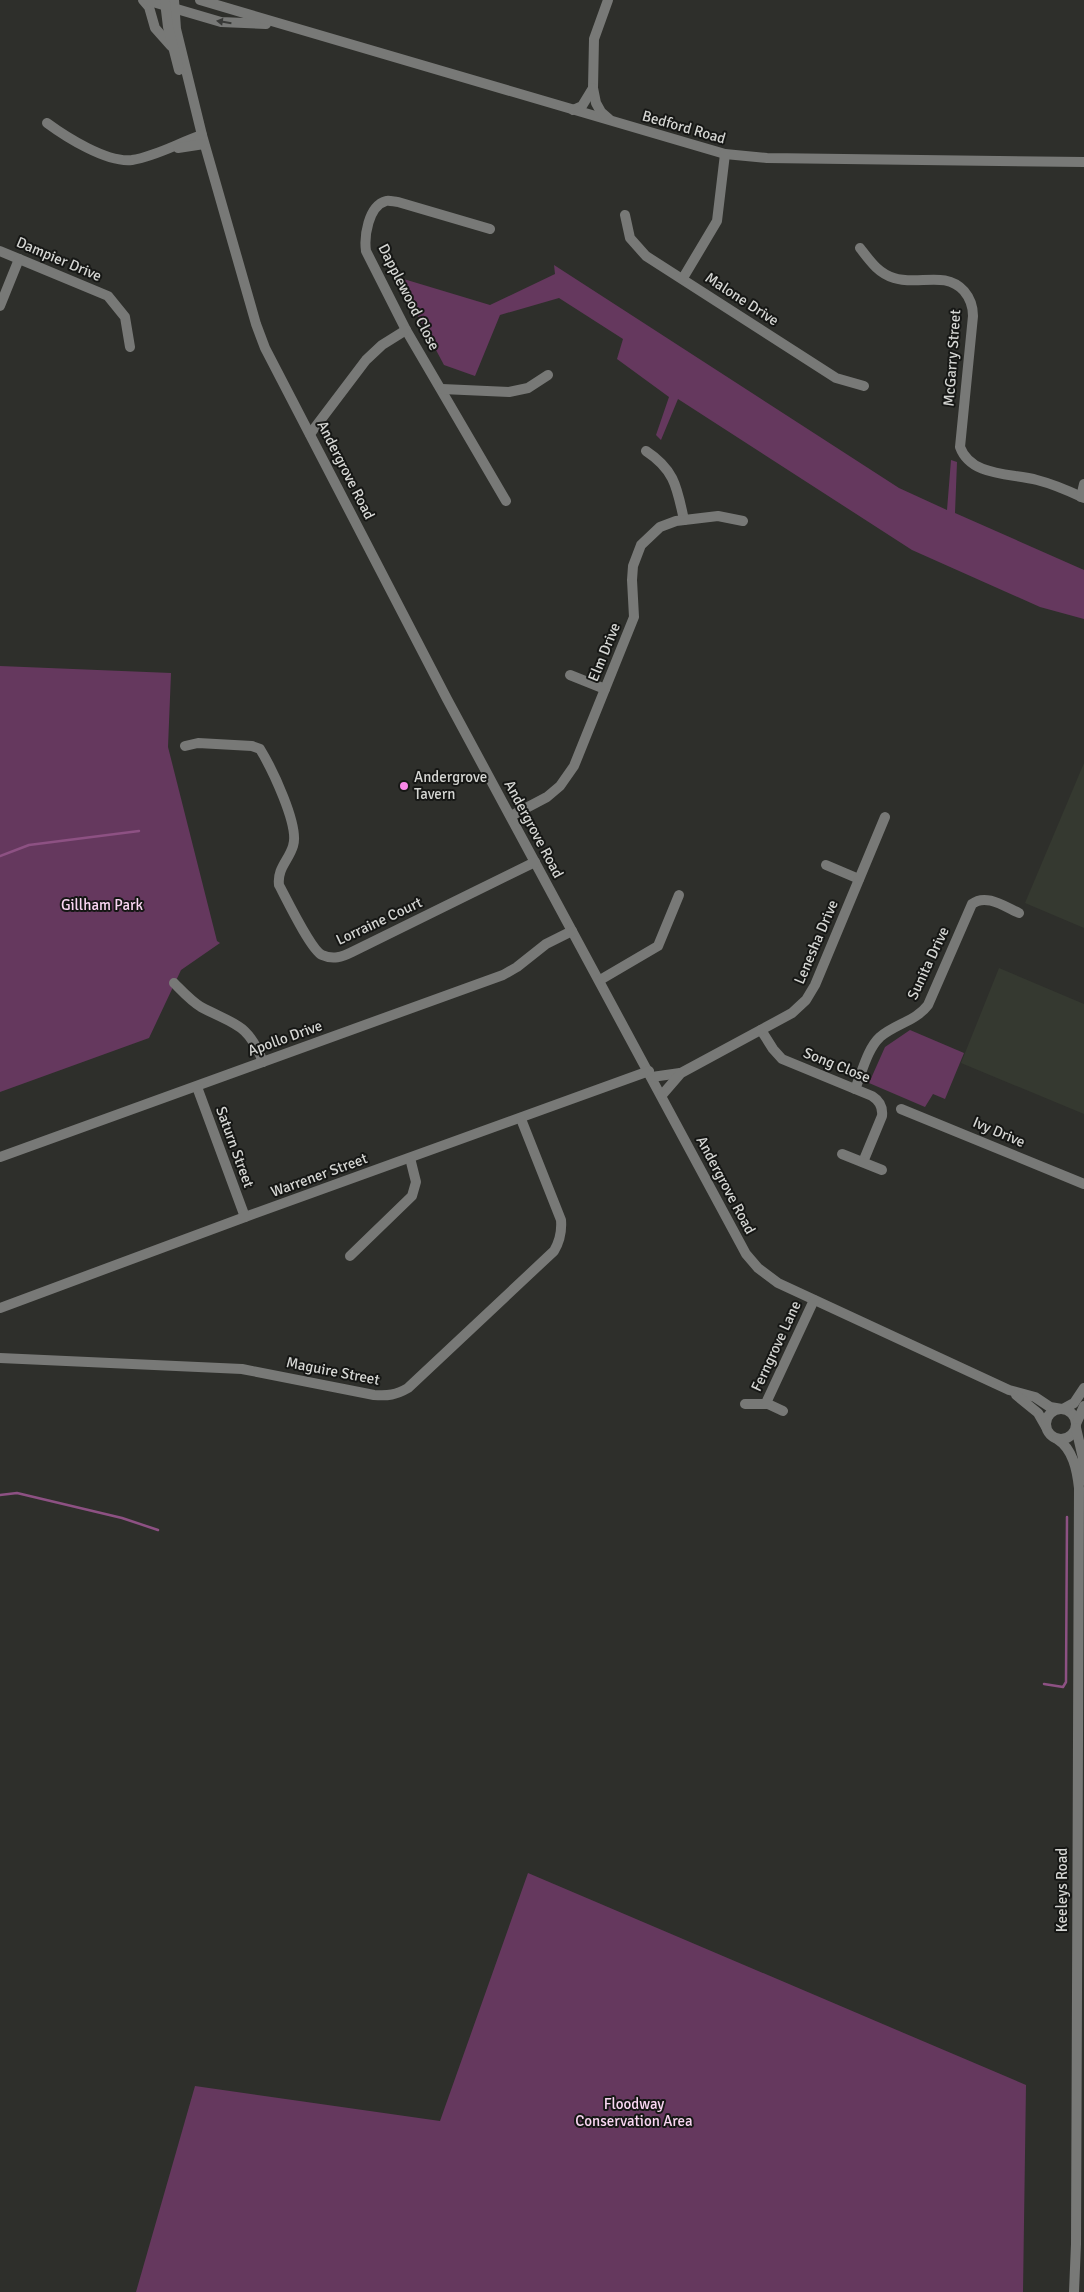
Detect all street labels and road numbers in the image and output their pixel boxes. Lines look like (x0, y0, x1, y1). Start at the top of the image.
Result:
street label: Bedford Road (640, 107, 728, 148)
street label: Dampier Drive (14, 233, 104, 285)
street label: Dapplewood Close (374, 241, 444, 353)
street label: Malone Drive (702, 268, 782, 330)
street label: McGarry Street (940, 309, 964, 407)
street label: Andergrove Road (313, 418, 379, 522)
street label: Elm Drive (584, 620, 624, 684)
street label: Andergrove Road (501, 777, 567, 881)
street label: Lorraine Court (333, 893, 425, 949)
street label: Lenesha Drive (790, 897, 842, 987)
street label: Sunita Drive (903, 924, 953, 1002)
street label: Apollo Drive (245, 1016, 325, 1060)
street label: Song Close (801, 1043, 873, 1087)
street label: Saturn Street (212, 1104, 258, 1190)
street label: Ivy Drive (970, 1113, 1028, 1151)
street label: Andergrove Road (693, 1133, 759, 1237)
street label: Warrener Street (268, 1149, 370, 1201)
street label: Ferngrove Lane (747, 1298, 805, 1394)
street label: Maguire Street (285, 1353, 381, 1389)
street label: Keeleys Road (1053, 1848, 1071, 1932)

